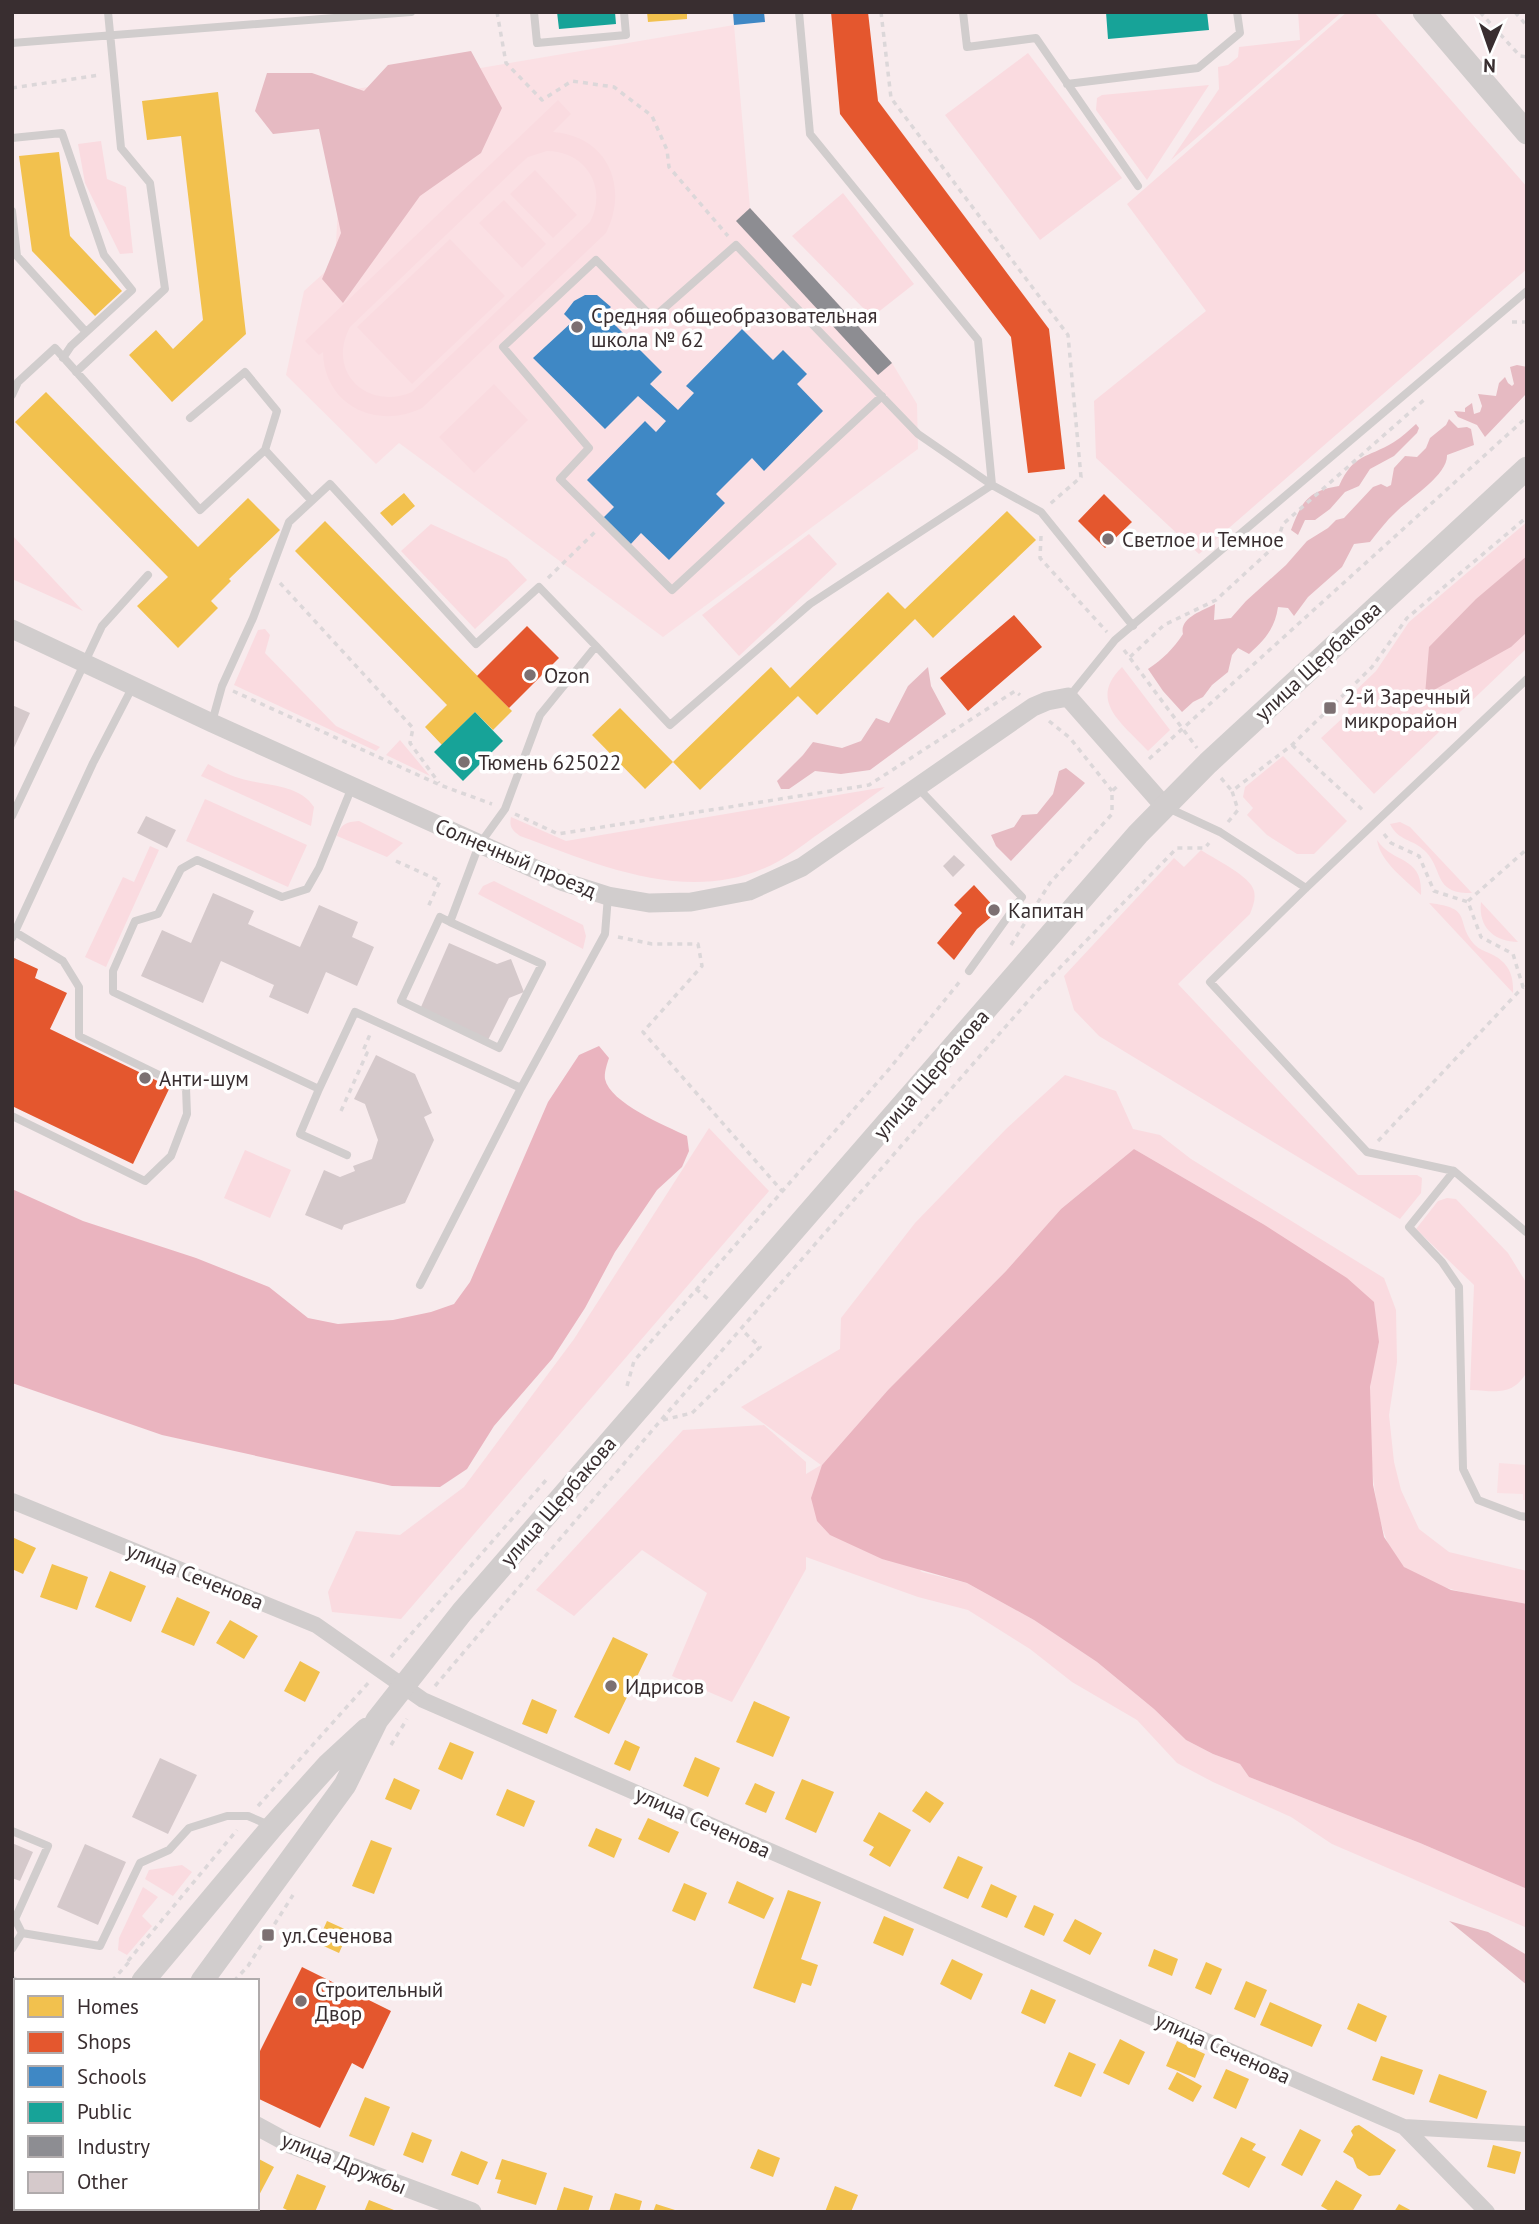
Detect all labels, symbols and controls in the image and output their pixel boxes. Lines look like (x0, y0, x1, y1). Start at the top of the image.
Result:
north arrow (1455, 14, 1525, 84)
text: N (1483, 54, 1496, 78)
place label: Средняя общеобразовательная школа № 62 (591, 302, 878, 353)
marker: Средняя общеобразовательная школа № 62 (569, 319, 585, 335)
place label: Светлое и Темное (1122, 526, 1284, 553)
marker: Светлое и Темное (1100, 531, 1116, 547)
street label: улица Щербакова (1249, 595, 1387, 727)
place label: Ozon (544, 662, 590, 689)
marker: Ozon (522, 667, 538, 683)
place label: 2-й Заречный микрорайон (1344, 683, 1471, 734)
marker: 2-й Заречный микрорайон (1322, 700, 1338, 716)
place label: Тюмень 625022 (478, 749, 621, 776)
marker: Тюмень 625022 (456, 754, 472, 770)
street label: Солнечный проезд (431, 812, 601, 904)
place label: Капитан (1008, 897, 1084, 924)
marker: Капитан (986, 902, 1002, 918)
street label: улица Щербакова (867, 1003, 995, 1145)
place label: Анти-шум (159, 1065, 249, 1092)
marker: Анти-шум (137, 1070, 153, 1086)
street label: улица Щербакова (494, 1430, 622, 1572)
street label: улица Сеченова (123, 1536, 267, 1616)
place label: Идрисов (625, 1673, 704, 1700)
marker: Идрисов (603, 1678, 619, 1694)
street label: улица Сеченова (631, 1780, 775, 1864)
place label: ул.Сеченова (282, 1922, 393, 1949)
marker: ул.Сеченова (260, 1927, 276, 1943)
place label: Строительный Двор (315, 1976, 443, 2027)
legend (14, 1979, 259, 2210)
text: Homes (77, 1993, 139, 2020)
marker: Строительный Двор (293, 1993, 309, 2009)
street label: улица Сеченова (1151, 2006, 1295, 2090)
text: Shops (77, 2028, 131, 2055)
text: Schools (77, 2063, 147, 2090)
text: Public (77, 2098, 132, 2125)
street label: улица Дружбы (278, 2126, 410, 2200)
text: Industry (77, 2133, 150, 2160)
text: Other (77, 2168, 128, 2195)

